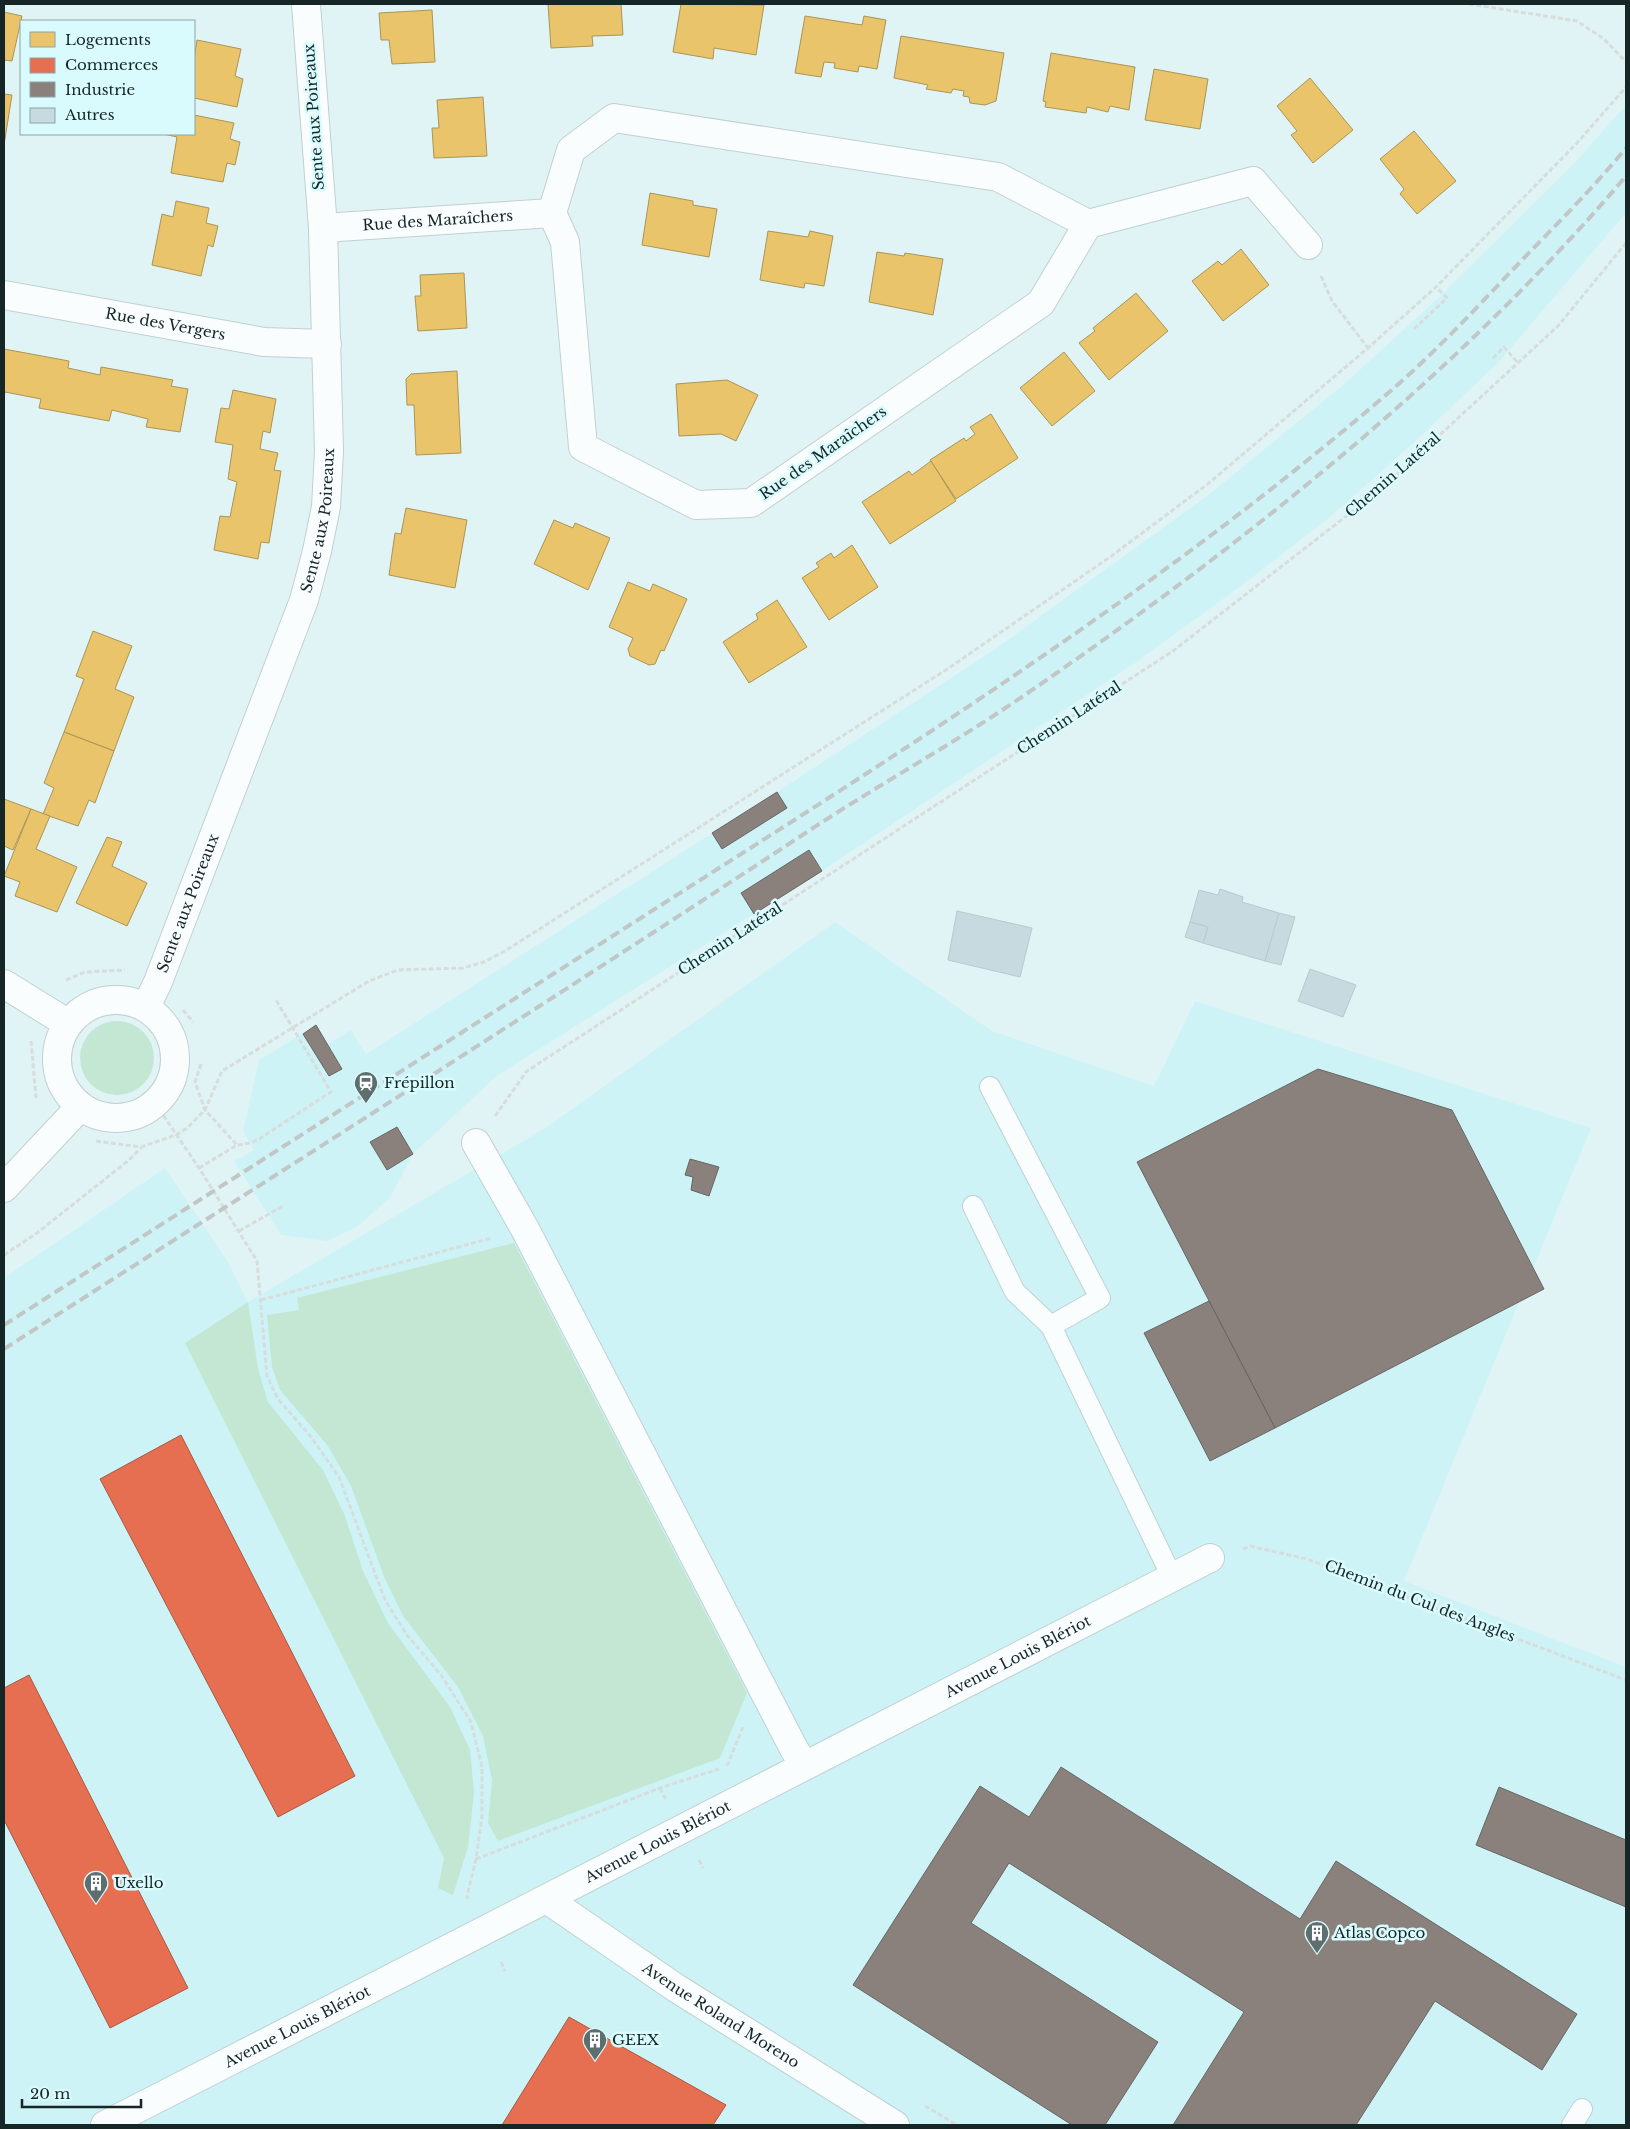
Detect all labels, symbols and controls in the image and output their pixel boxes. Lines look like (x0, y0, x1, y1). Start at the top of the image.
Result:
legend (20, 20, 195, 135)
text: Logements (65, 30, 151, 49)
street label: Sente aux Poireaux (299, 43, 328, 191)
text: Commerces (65, 55, 158, 74)
text: Industrie (65, 80, 135, 99)
text: Autres (64, 105, 115, 124)
street label: Rue des Maraîchers (362, 206, 514, 234)
street label: Rue des Vergers (104, 303, 227, 344)
street label: Rue des Maraîchers (756, 401, 890, 504)
street label: Chemin Latéral (1341, 428, 1445, 521)
street label: Sente aux Poireaux (296, 447, 338, 595)
street label: Chemin Latéral (1013, 677, 1125, 758)
street label: Sente aux Poireaux (153, 831, 223, 975)
street label: Chemin Latéral (674, 898, 786, 979)
station icon: Frépillon (353, 1070, 379, 1104)
place label: Frépillon (384, 1073, 455, 1092)
street label: Chemin du Cul des Angles (1322, 1555, 1518, 1646)
street label: Avenue Louis Blériot (941, 1611, 1094, 1702)
street label: Avenue Louis Blériot (581, 1796, 734, 1887)
building icon: Uxello (83, 1870, 109, 1904)
place label: Uxello (114, 1873, 164, 1892)
building icon: Atlas Copco (1304, 1920, 1330, 1954)
place label: Atlas Copco (1333, 1923, 1426, 1942)
street label: Avenue Roland Moreno (638, 1957, 803, 2072)
street label: Avenue Louis Blériot (220, 1981, 374, 2072)
building icon: GEEX (582, 2027, 608, 2061)
place label: GEEX (612, 2030, 660, 2049)
scale bar (22, 2076, 141, 2108)
text: 20 m (30, 2084, 70, 2103)

